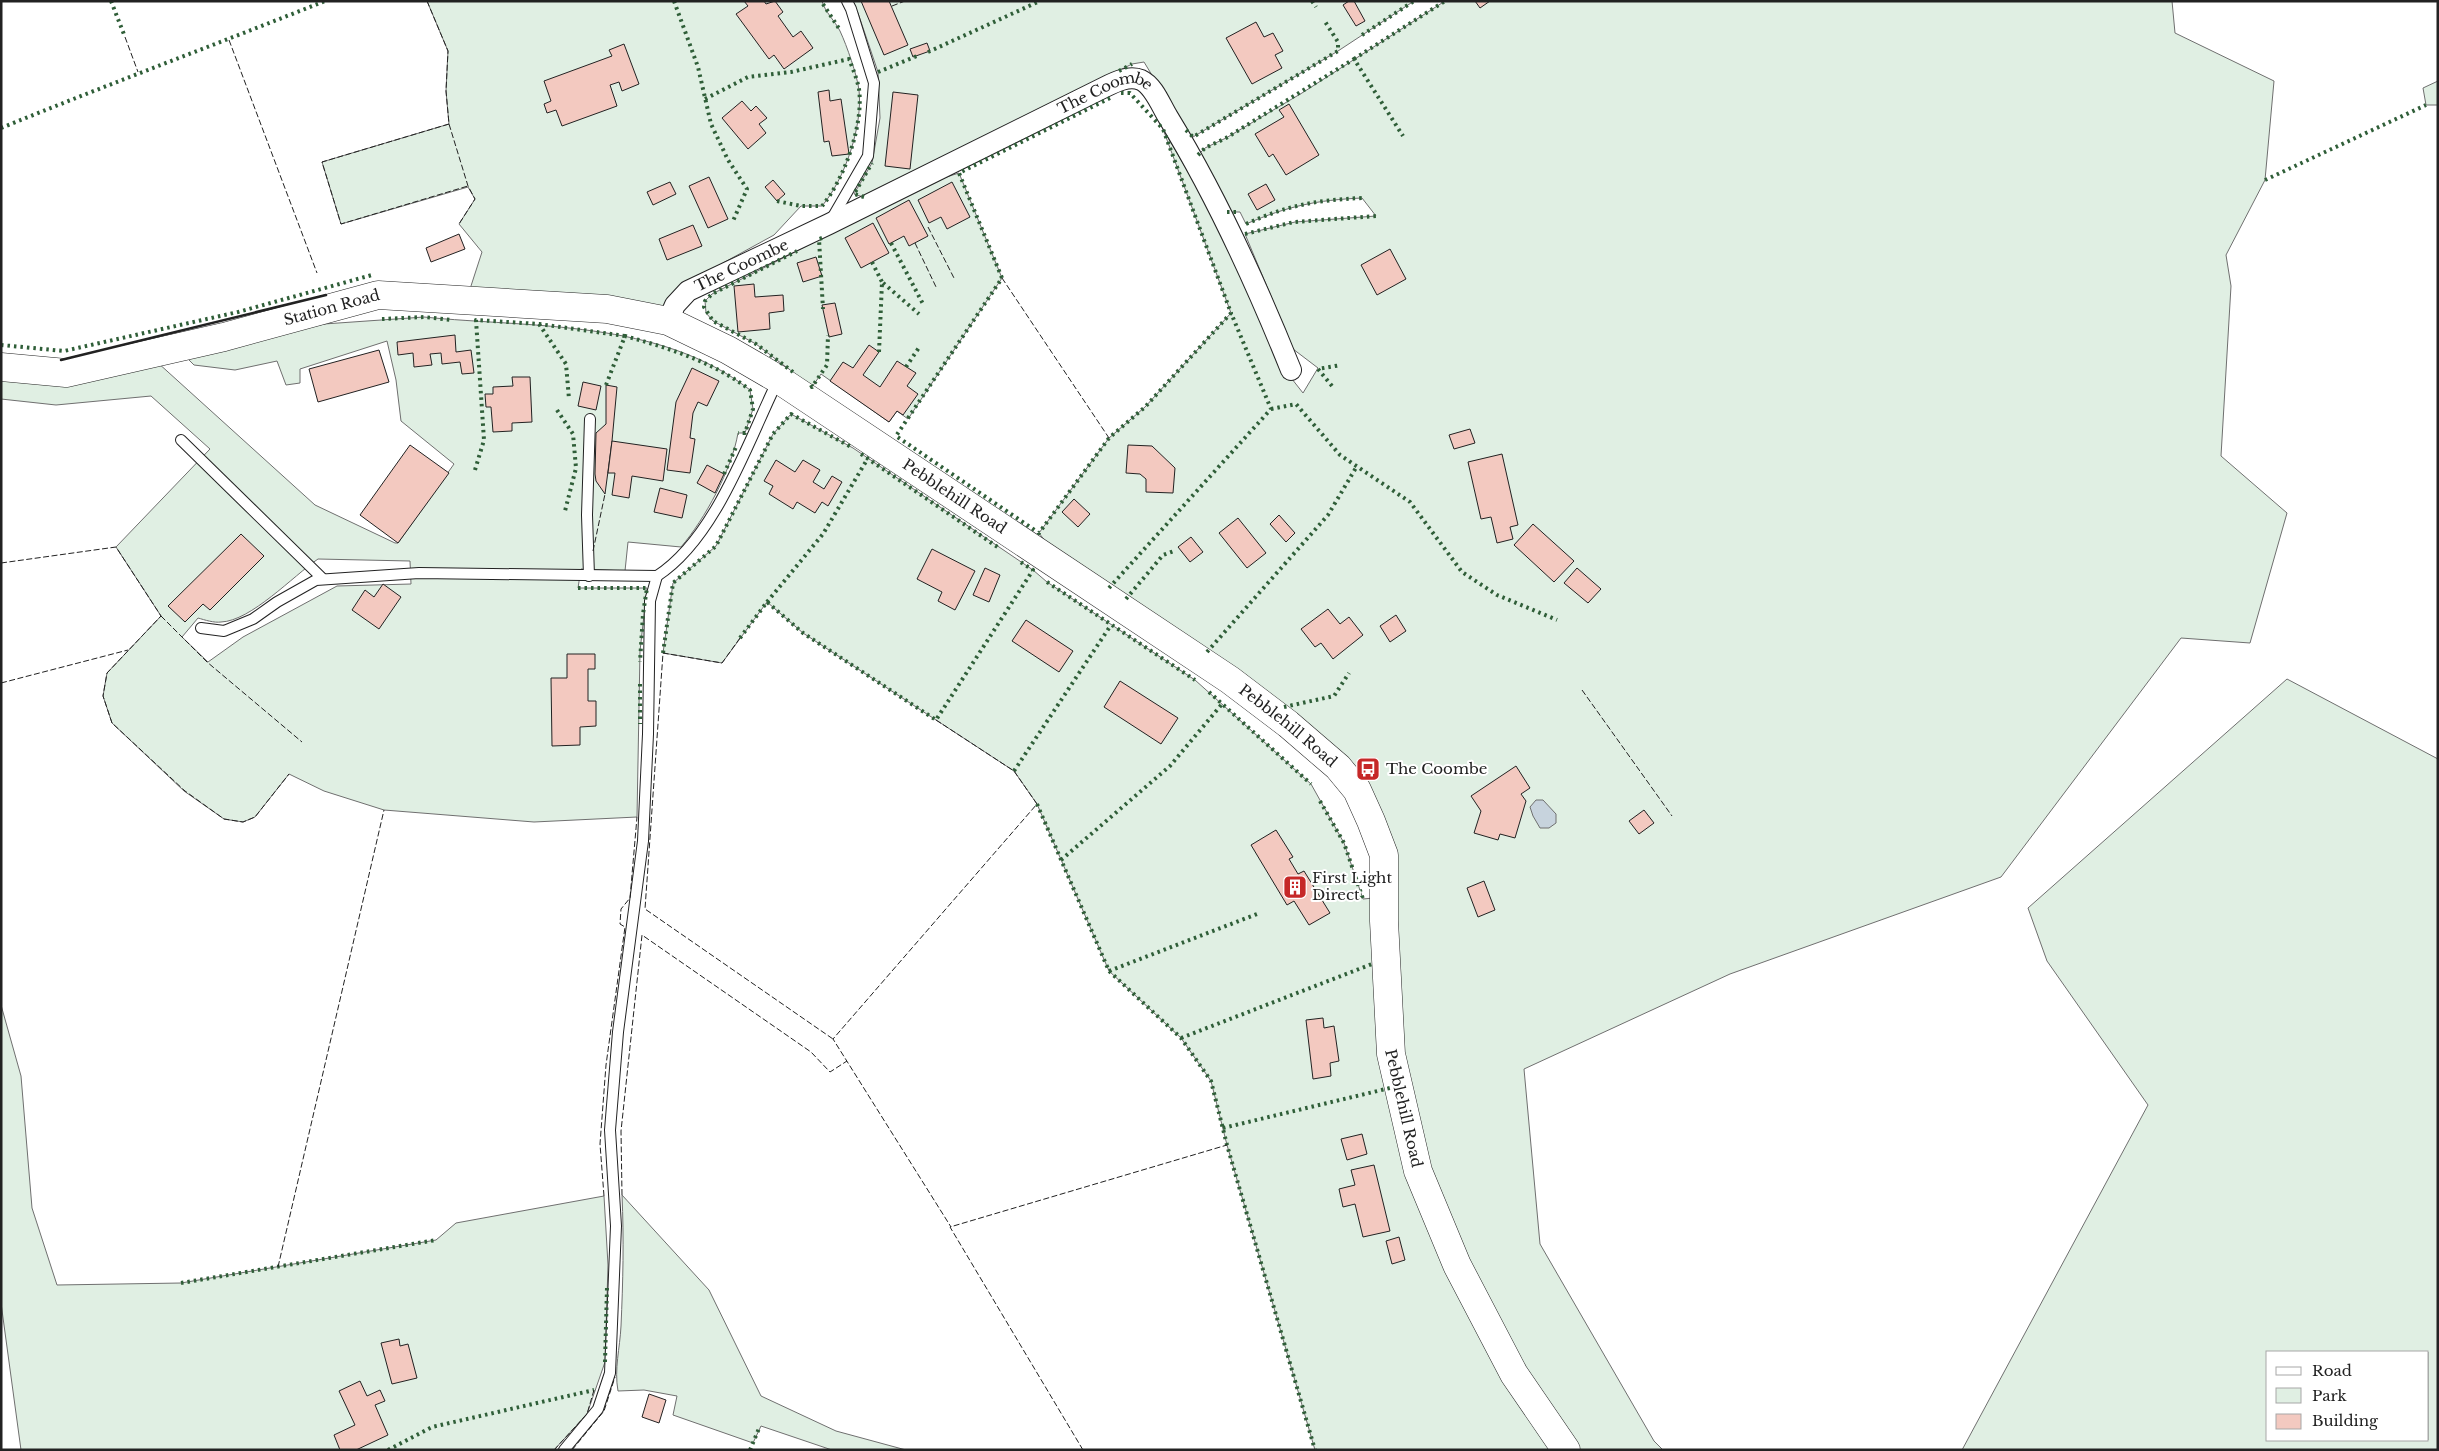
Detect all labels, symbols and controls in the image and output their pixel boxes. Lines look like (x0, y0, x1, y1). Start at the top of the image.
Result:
street label: The Coombe (1054, 68, 1157, 118)
street label: The Coombe (692, 235, 791, 295)
street label: Station Road (281, 285, 382, 329)
street label: Pebblehill Road (899, 455, 1010, 538)
street label: Pebblehill Road (1235, 680, 1341, 771)
bus stop icon: The Coombe (1355, 756, 1381, 782)
place label: The Coombe (1386, 759, 1487, 778)
place label: First Light Direct (1312, 868, 1392, 904)
building icon: First Light Direct (1282, 874, 1308, 900)
street label: Pebblehill Road (1381, 1047, 1427, 1169)
legend (2266, 1351, 2429, 1441)
text: Road (2312, 1361, 2352, 1380)
text: Park (2312, 1386, 2348, 1405)
text: Building (2312, 1411, 2379, 1430)

